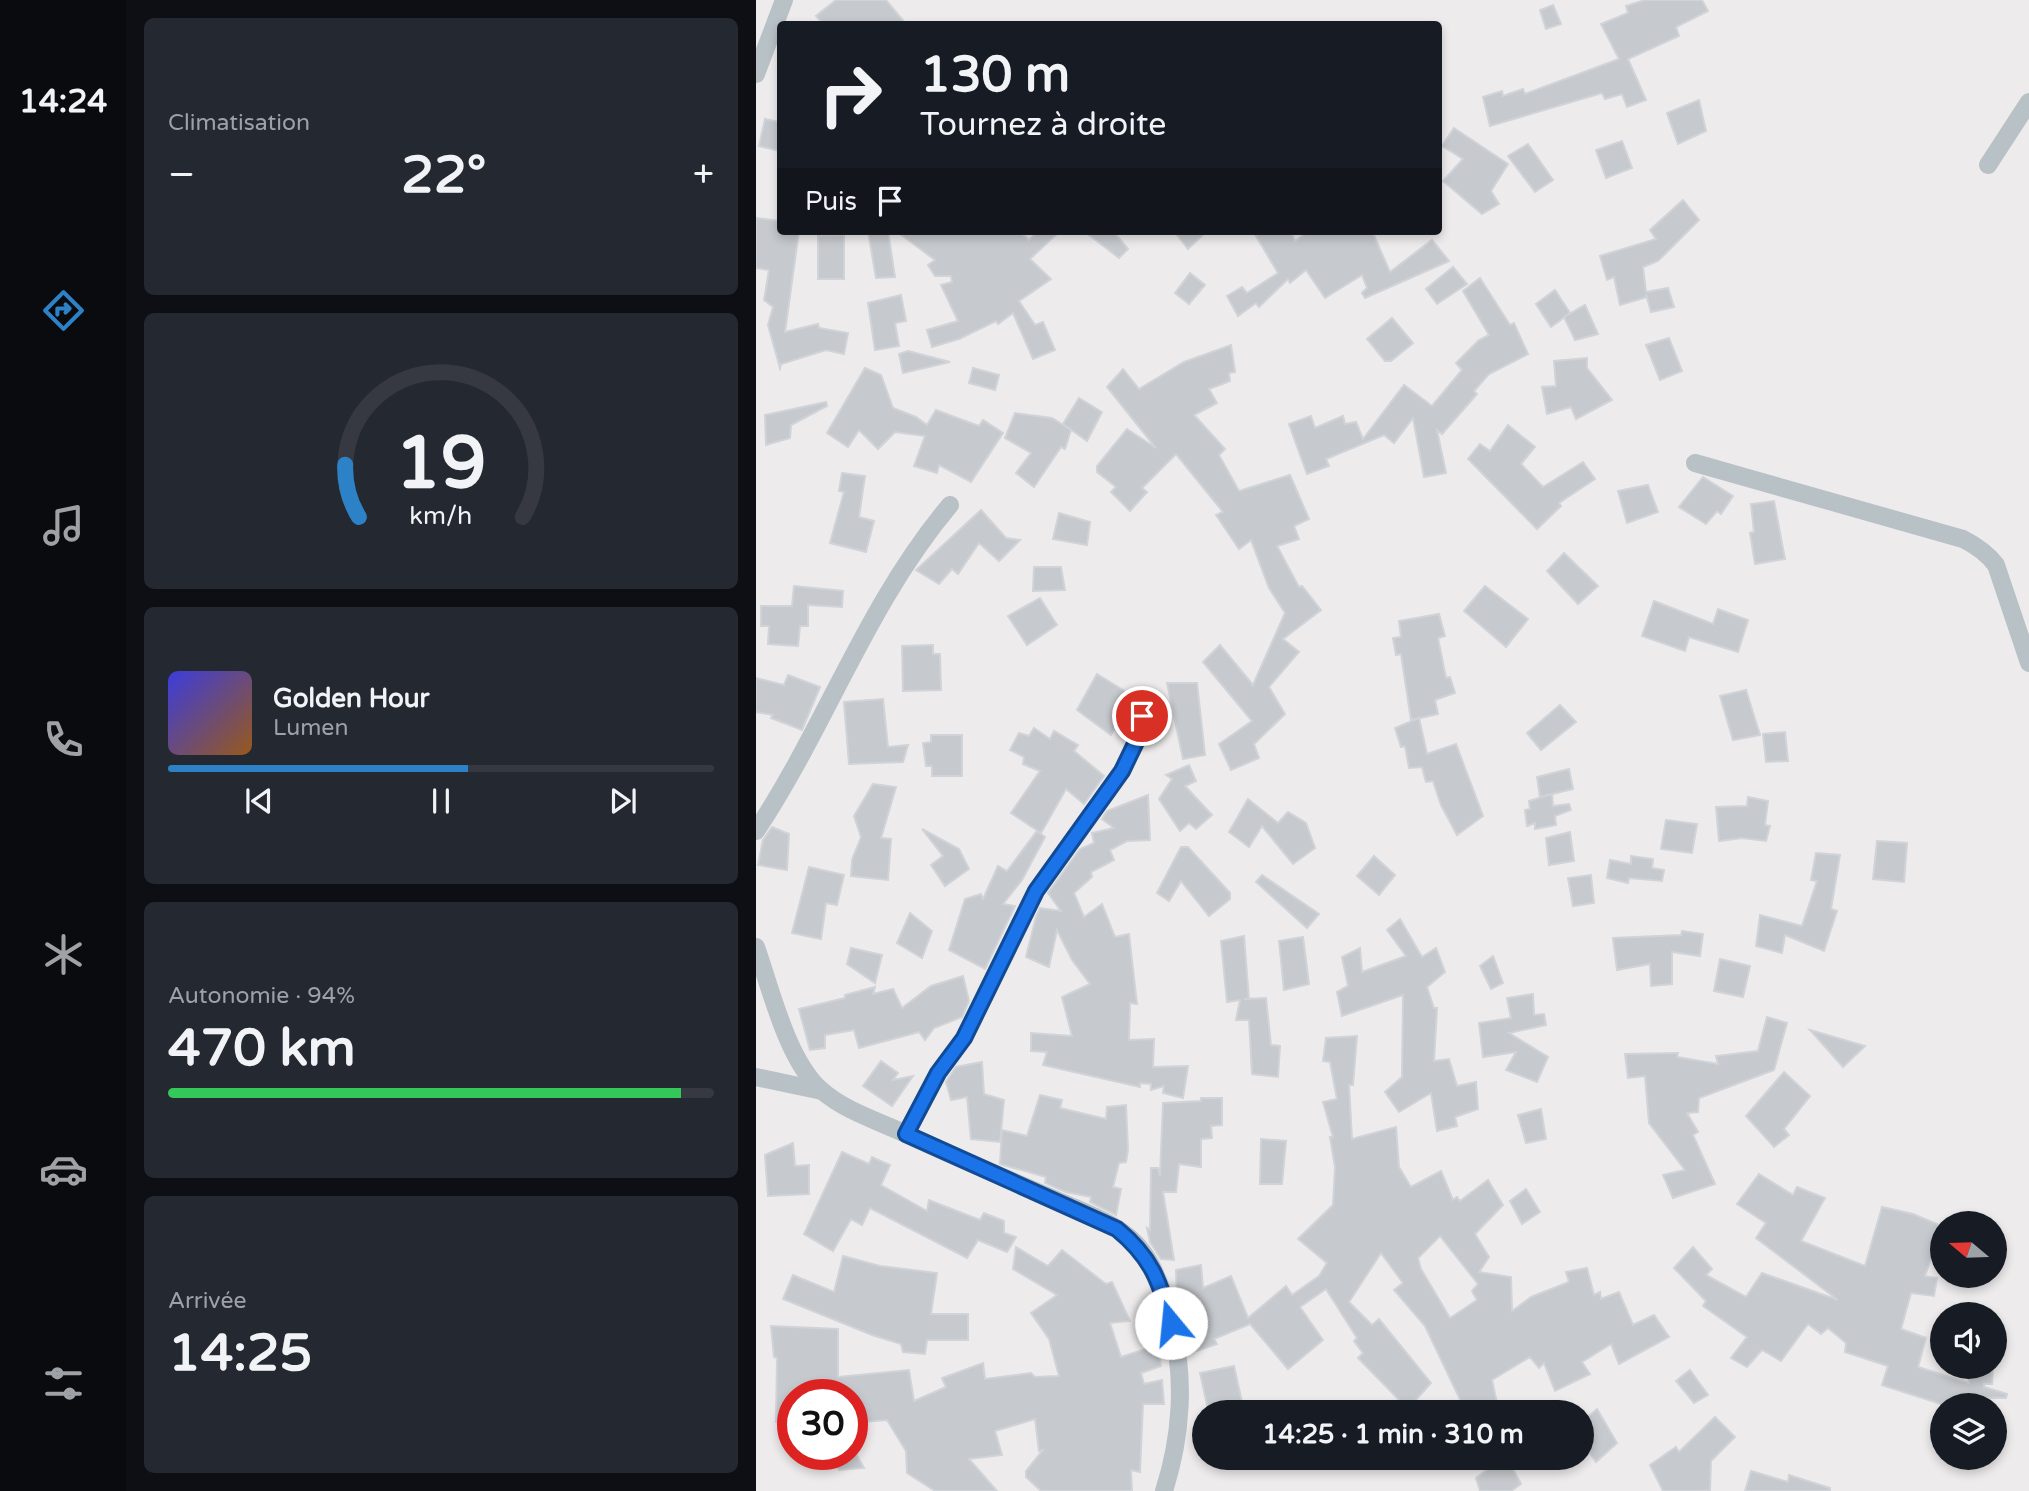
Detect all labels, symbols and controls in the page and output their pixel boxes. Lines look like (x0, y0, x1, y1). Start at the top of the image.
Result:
text: 130 m (920, 46, 1070, 105)
icon: right (805, 49, 896, 140)
text: 14:24 (19, 83, 107, 121)
text: Tournez à droite (920, 106, 1166, 144)
text: Climatisation (168, 109, 310, 137)
text: 22° (401, 144, 486, 207)
text: − (168, 152, 195, 198)
text: + (693, 152, 714, 198)
icon: arrive (871, 182, 909, 220)
text: Puis (805, 186, 857, 217)
icon: directions (39, 286, 88, 335)
text: 19 (395, 420, 487, 508)
icon: music (39, 501, 88, 550)
text: km/h (410, 501, 472, 531)
text: Golden Hour (273, 683, 430, 714)
pin (1112, 686, 1172, 746)
icon: arrive (1123, 697, 1161, 735)
text: Lumen (273, 714, 348, 742)
icon: phone (39, 715, 88, 764)
icon: previous (240, 782, 278, 820)
icon: pause (422, 782, 460, 820)
icon: next (604, 782, 642, 820)
icon: climate (39, 930, 88, 979)
text: Autonomie · 94% (168, 982, 355, 1010)
text: 470 km (168, 1017, 356, 1080)
icon: car (39, 1145, 88, 1194)
north arrow (1930, 1211, 2007, 1288)
map controls (1930, 1211, 2007, 1470)
position arrow (1134, 1286, 1208, 1360)
text: Arrivée (168, 1287, 246, 1315)
button: sound (1930, 1302, 2007, 1379)
text: 14:25 (168, 1322, 312, 1385)
icon: filters (39, 1359, 88, 1408)
speed limit sign: 30 (777, 1379, 868, 1470)
button: layers (1930, 1393, 2007, 1470)
text: 14:25 · 1 min · 310 m (1262, 1419, 1524, 1450)

